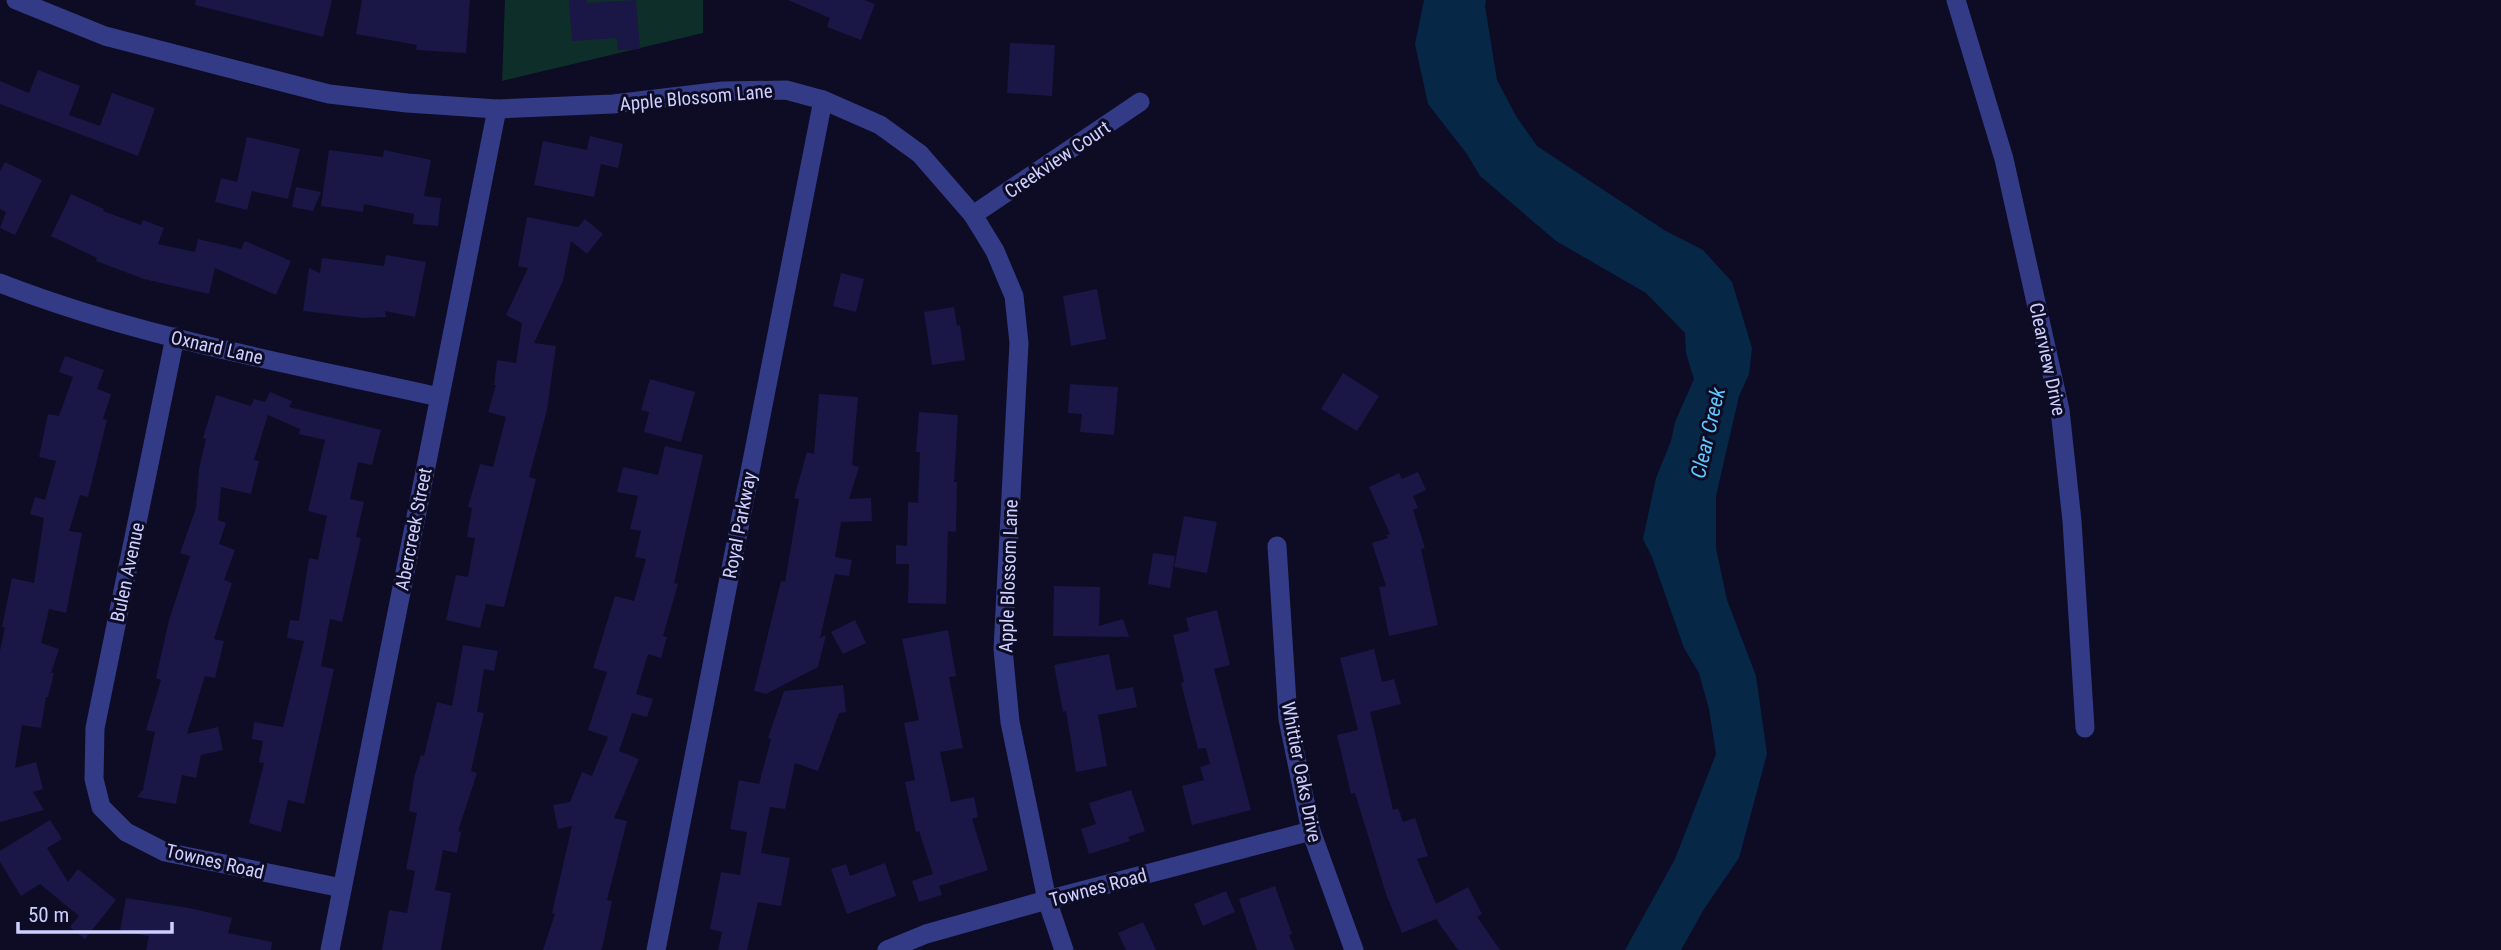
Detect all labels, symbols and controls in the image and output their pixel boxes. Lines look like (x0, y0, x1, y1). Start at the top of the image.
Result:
street label: Apple Blossom Lane (619, 79, 774, 116)
street label: Creekview Court (1000, 116, 1114, 203)
street label: Clearview Drive (2024, 300, 2071, 418)
street label: Oxnard Lane (169, 326, 265, 369)
water label: Clear Creek (1686, 385, 1730, 481)
street label: Abercreek Street (390, 466, 437, 592)
street label: Royal Parkway (718, 470, 761, 580)
street label: Apple Blossom Lane (994, 499, 1023, 653)
street label: Bulen Avenue (106, 520, 149, 624)
street label: Whittier Oaks Drive (1277, 700, 1326, 844)
street label: Townes Road (164, 839, 266, 884)
street label: Townes Road (1047, 863, 1149, 912)
scale bar (18, 890, 172, 934)
text: 50 m (28, 903, 69, 927)

